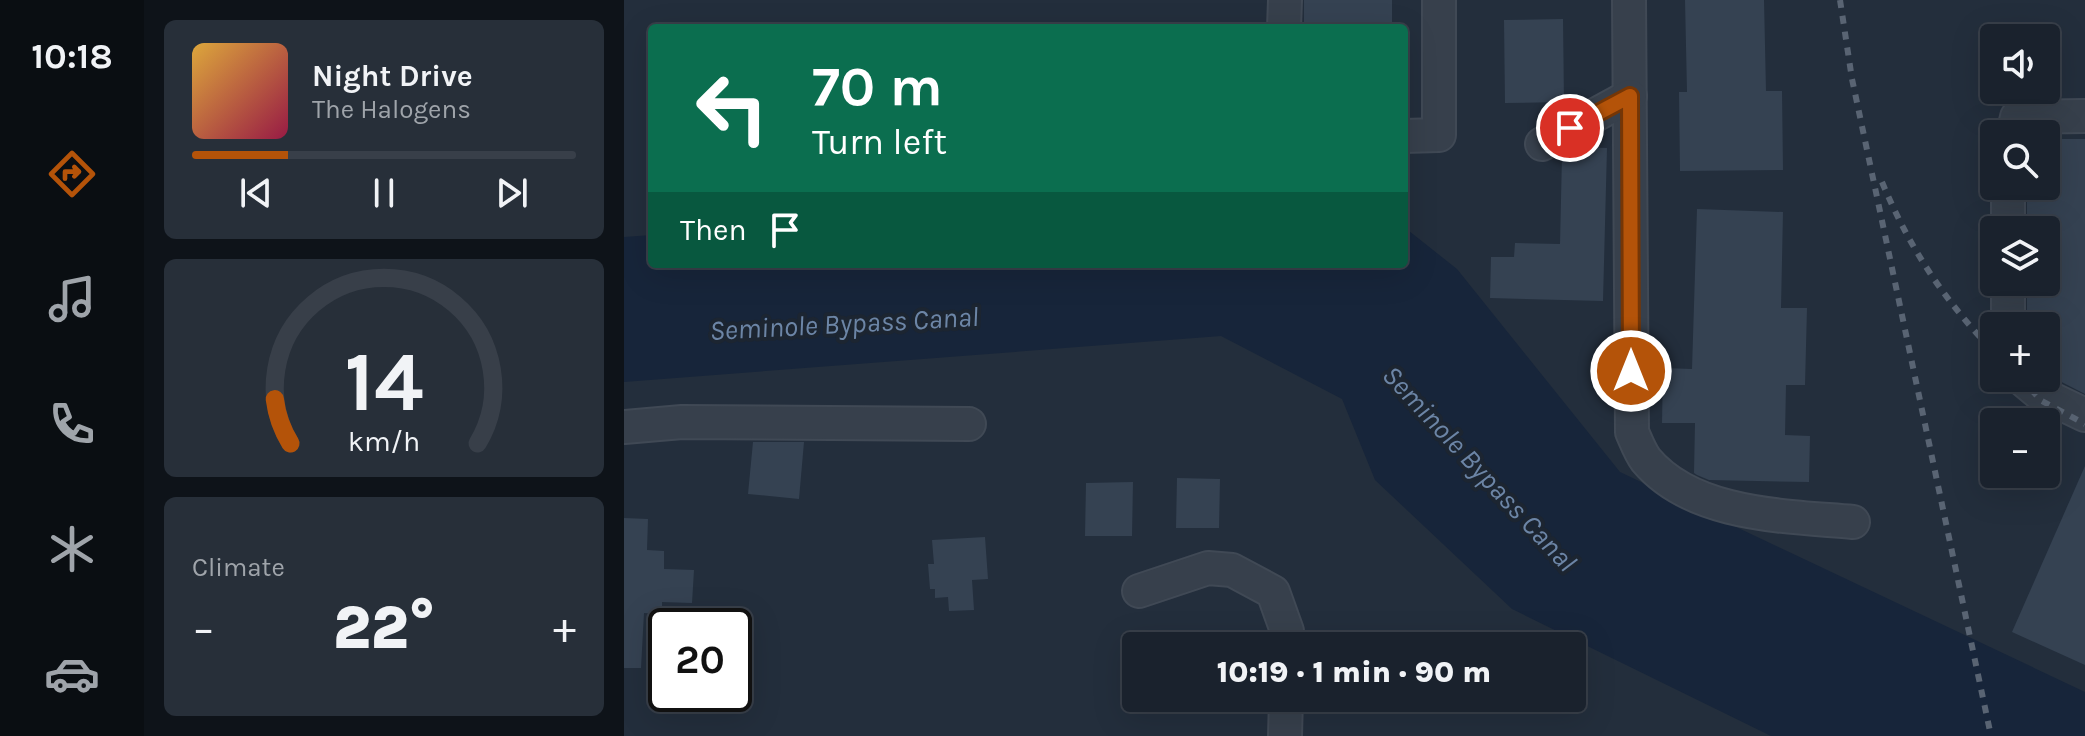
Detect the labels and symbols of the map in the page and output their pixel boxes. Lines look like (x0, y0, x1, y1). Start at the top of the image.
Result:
pin (1536, 94, 1604, 162)
water label: Seminole Bypass Canal (709, 300, 980, 347)
position arrow (1589, 329, 1673, 413)
water label: Seminole Bypass Canal (1376, 358, 1584, 578)
speed limit sign: 20 (648, 608, 752, 712)

